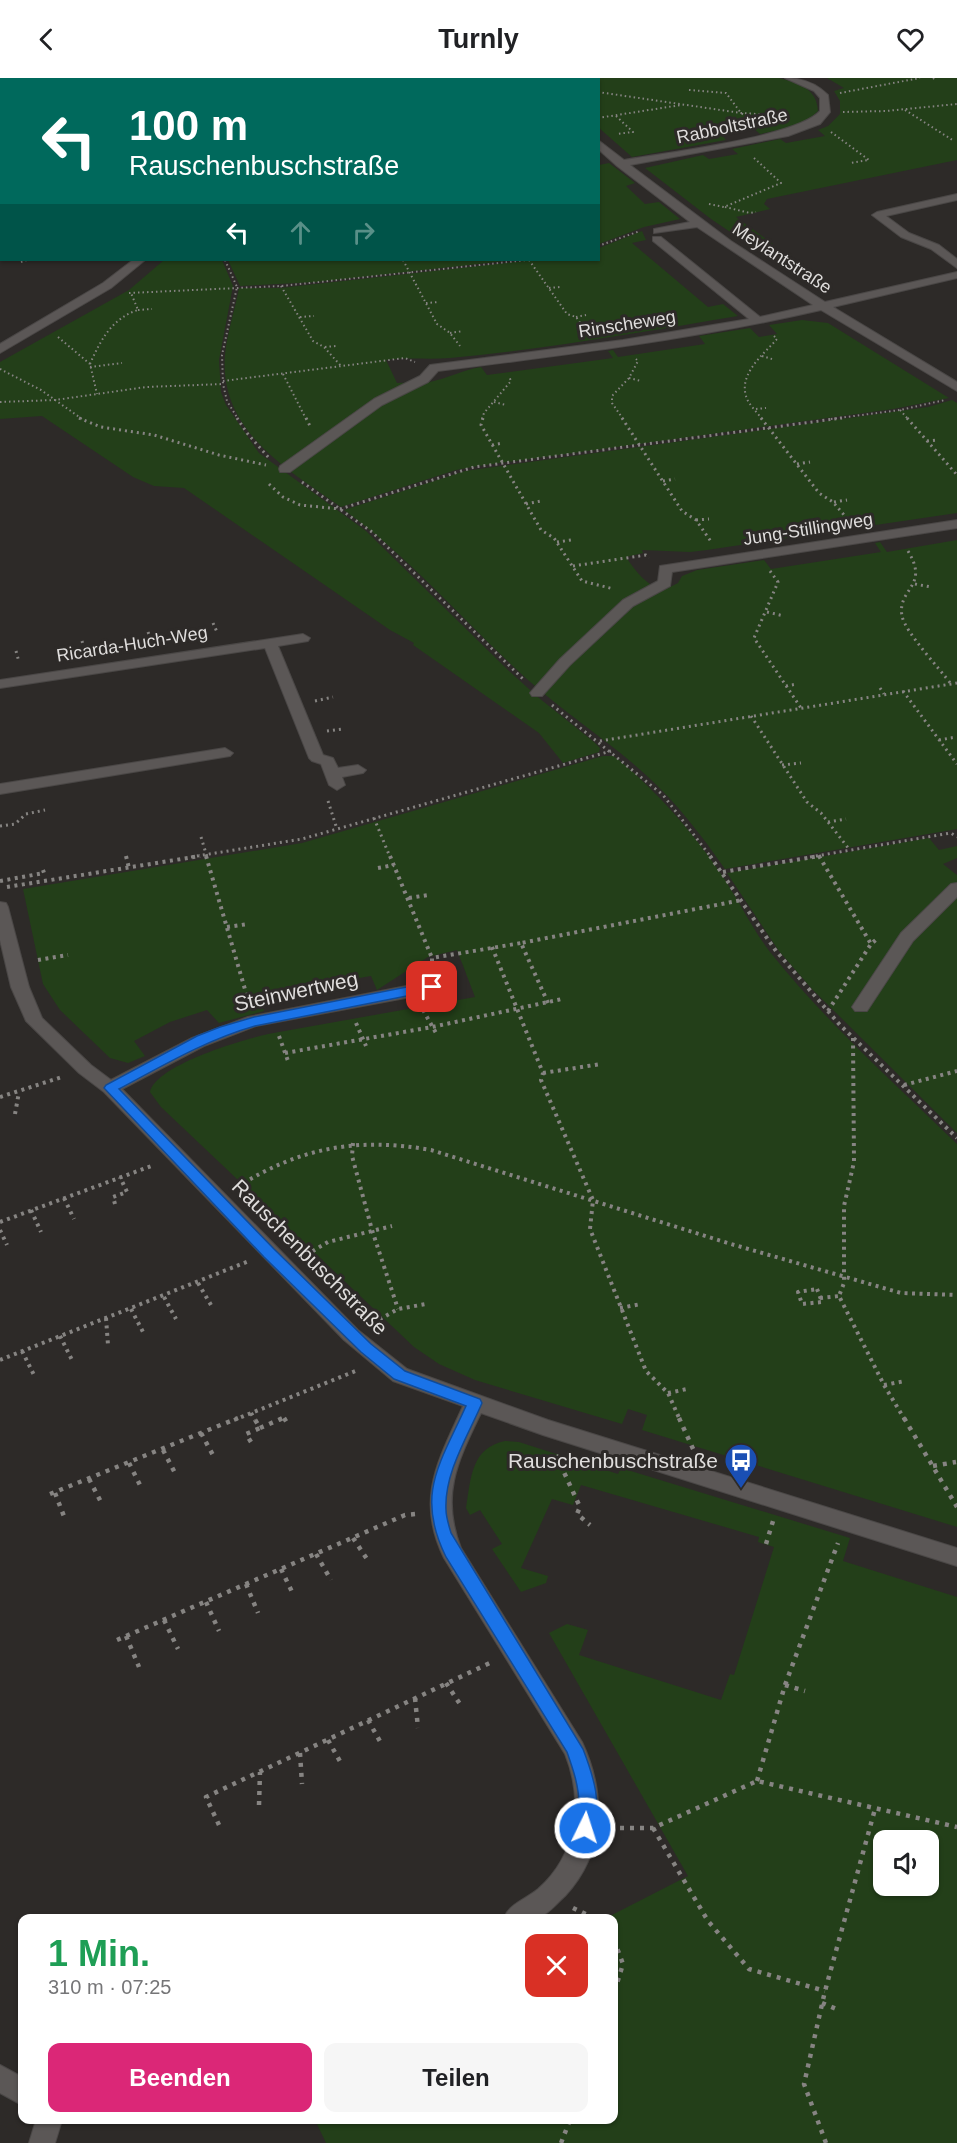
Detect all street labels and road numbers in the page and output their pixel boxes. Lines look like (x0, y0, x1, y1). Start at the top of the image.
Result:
street label: Rabboltstraße (675, 104, 789, 148)
street label: Meylantstraße (729, 219, 835, 297)
street label: Rinscheweg (577, 306, 677, 342)
street label: Jung-Stillingweg (742, 509, 874, 549)
street label: Ricarda-Huch-Weg (55, 622, 209, 666)
street label: Steinwertweg (232, 967, 360, 1015)
street label: Rauschenbuschstraße (228, 1175, 392, 1339)

